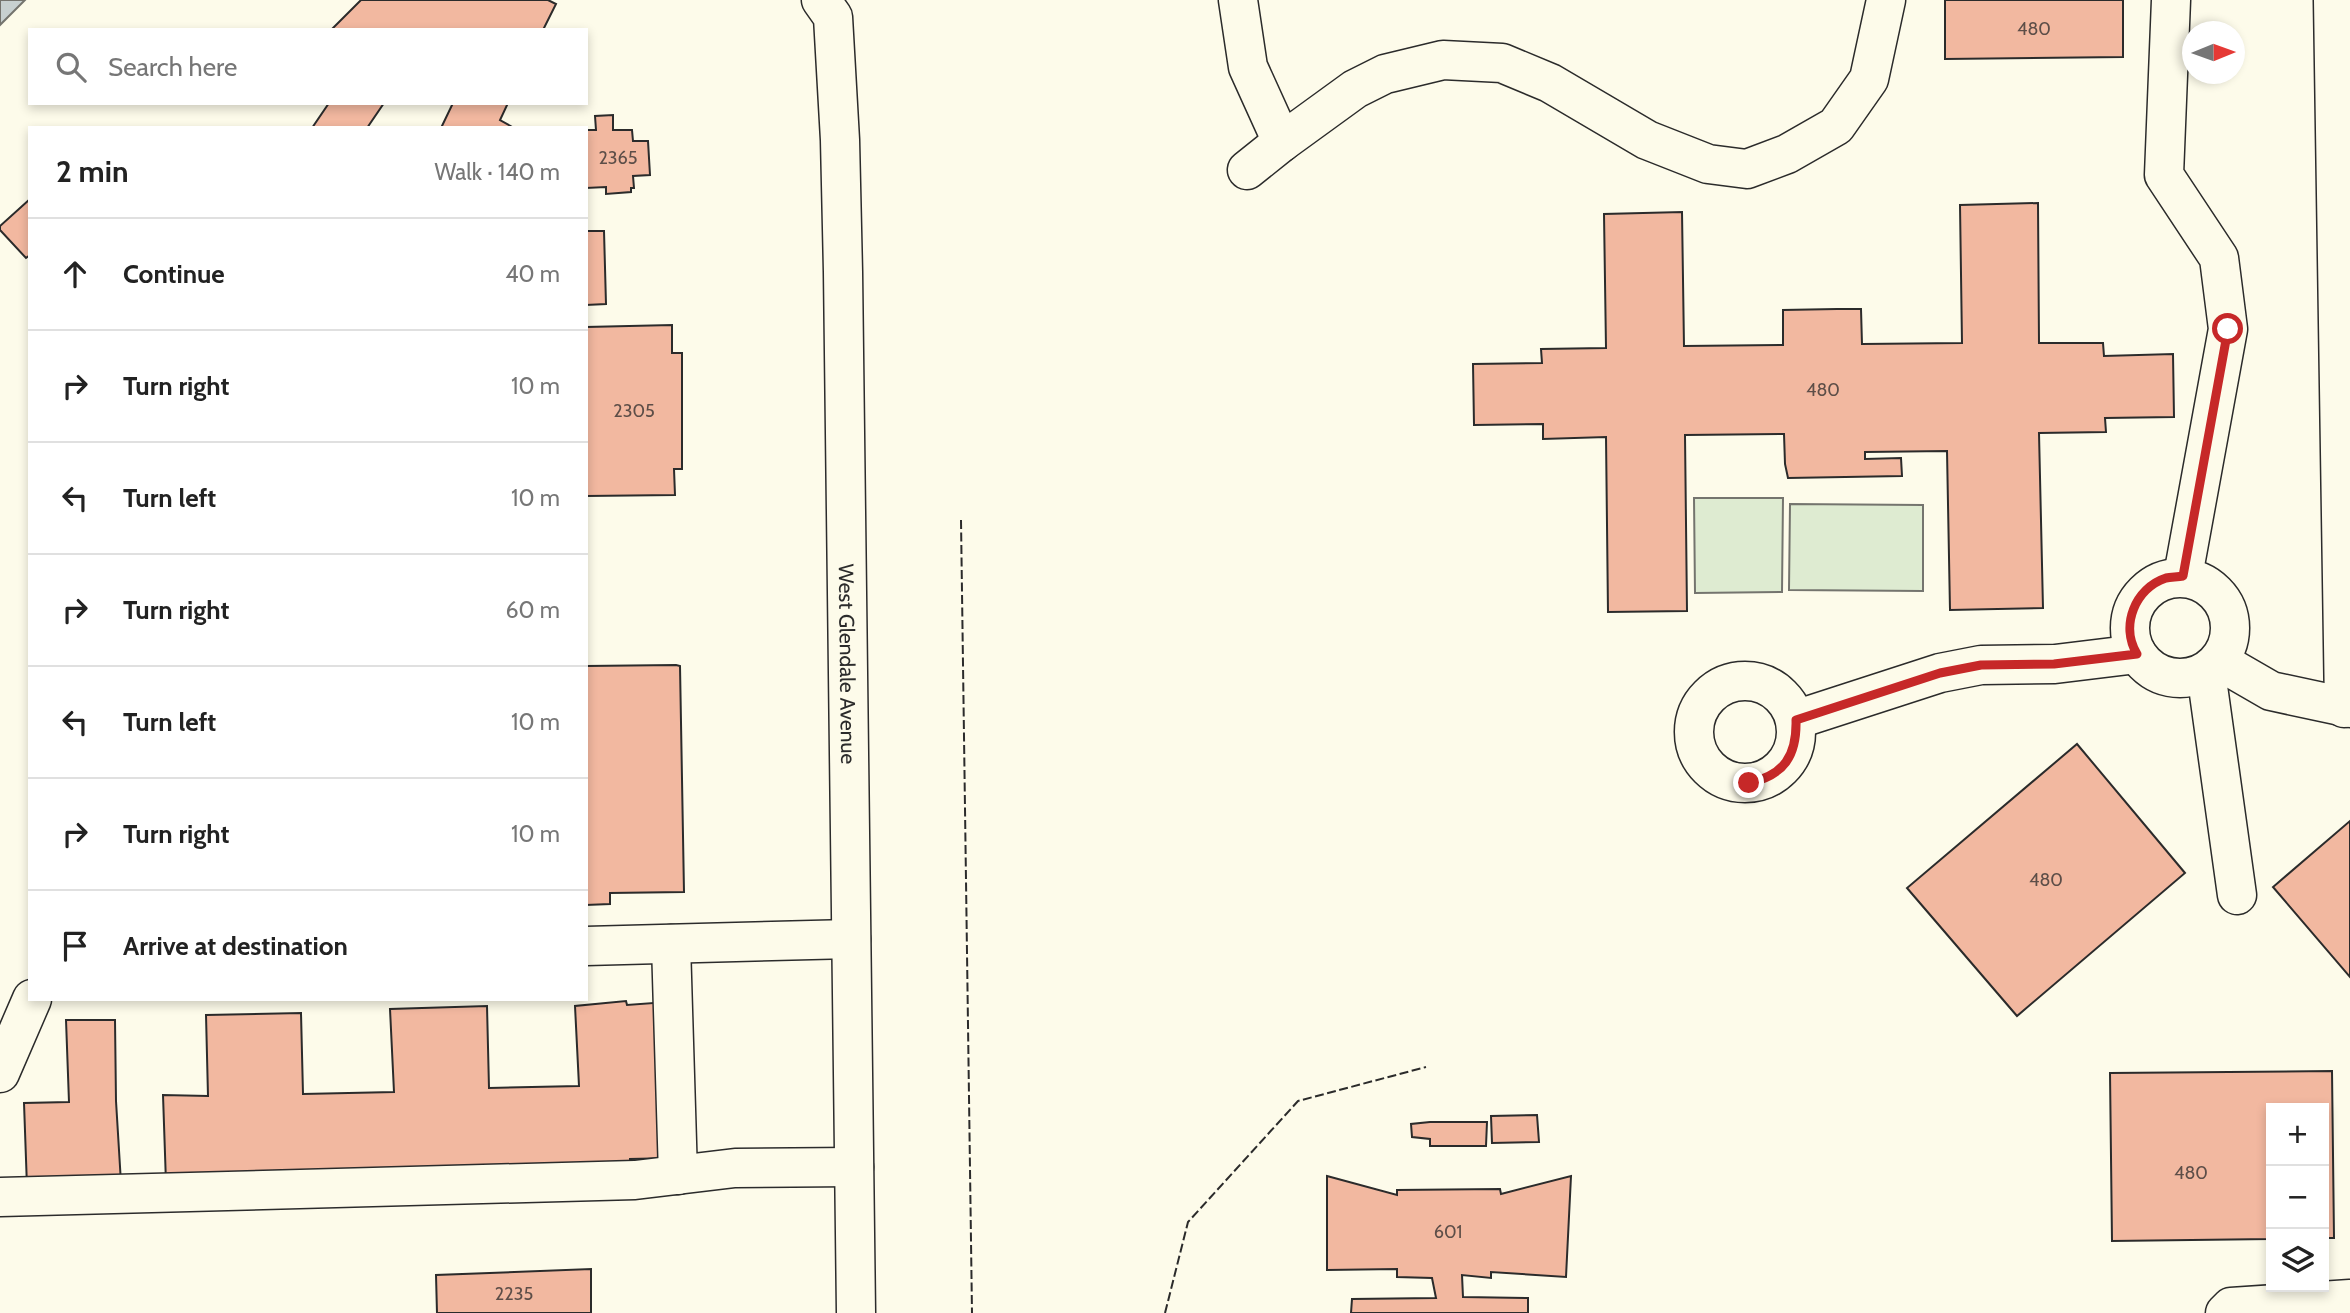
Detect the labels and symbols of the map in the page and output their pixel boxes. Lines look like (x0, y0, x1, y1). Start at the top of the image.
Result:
house number: 480 (2017, 18, 2051, 40)
north arrow (2182, 21, 2245, 84)
house number: 2365 (598, 147, 638, 169)
route start (2212, 313, 2243, 344)
house number: 480 (1806, 379, 1840, 401)
house number: 2305 (613, 400, 655, 422)
street label: West Glendale Avenue (834, 564, 862, 765)
route end (1733, 767, 1764, 798)
house number: 480 (2029, 869, 2063, 891)
house number: 480 (2174, 1162, 2208, 1184)
house number: 601 (1434, 1221, 1462, 1243)
house number: 2235 (495, 1283, 533, 1305)

